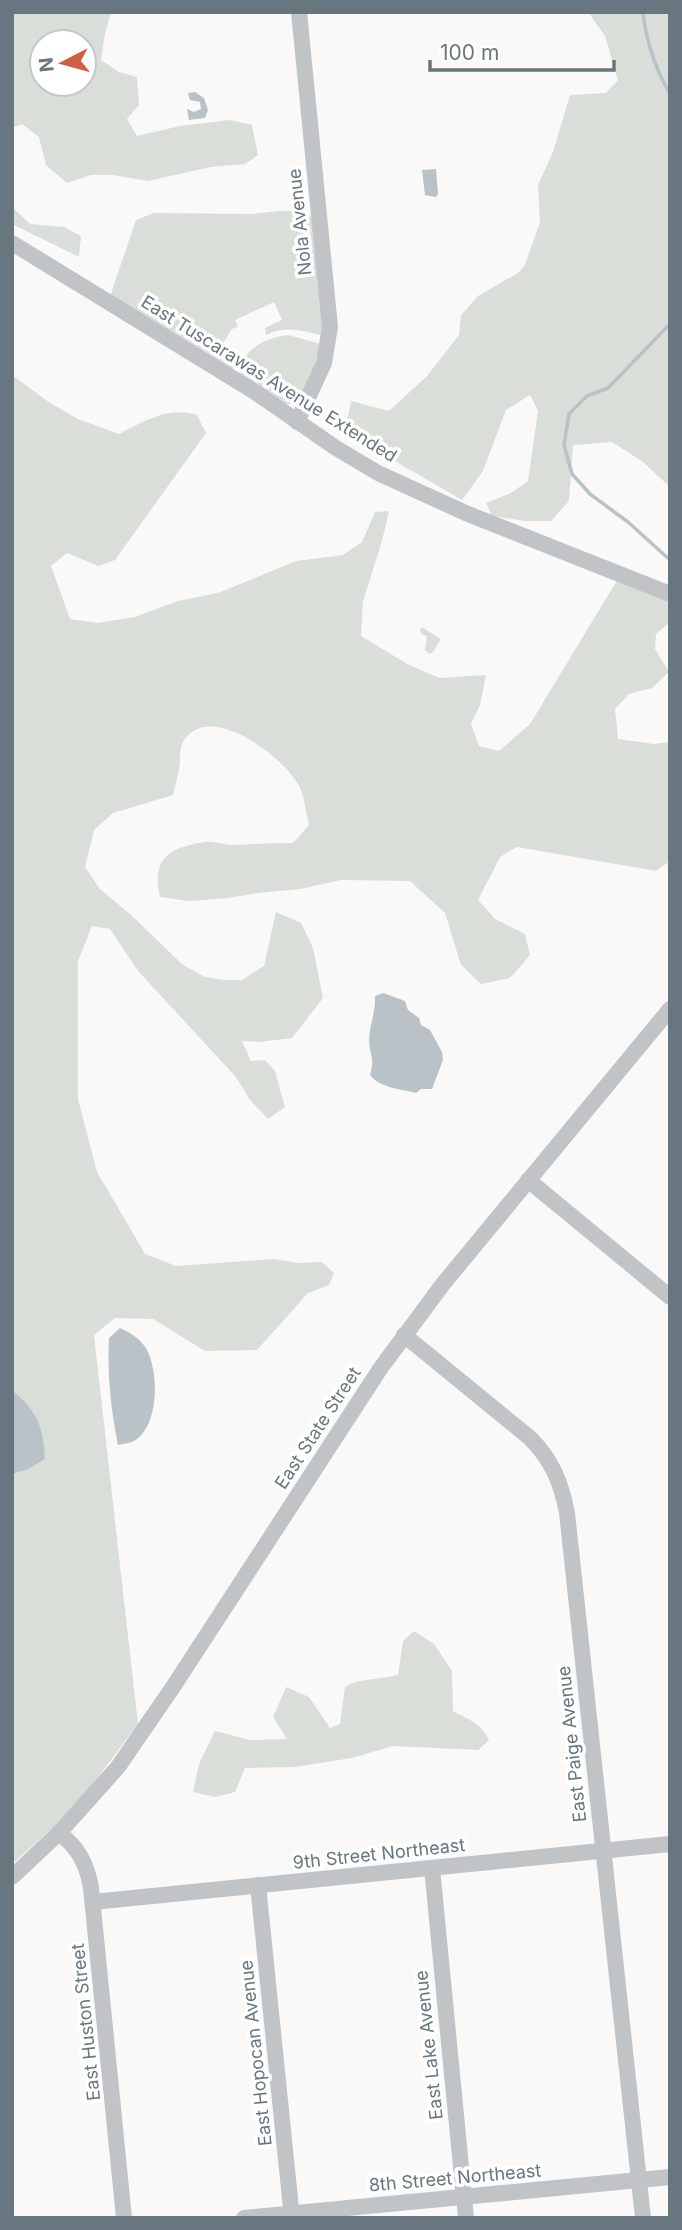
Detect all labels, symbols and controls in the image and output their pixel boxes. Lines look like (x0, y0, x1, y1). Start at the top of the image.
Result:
north arrow (28, 28, 98, 98)
scale bar (430, 28, 614, 72)
text: 100 m (440, 40, 499, 65)
text: N (34, 56, 59, 73)
street label: Nola Avenue (283, 168, 316, 276)
street label: East Tuscarawas Avenue Extended (138, 291, 401, 466)
street label: East State Street (270, 1363, 365, 1493)
street label: East Paige Avenue (553, 1665, 590, 1823)
street label: 9th Street Northeast (292, 1834, 466, 1873)
street label: East Huston Street (67, 1942, 104, 2102)
street label: East Hopocan Avenue (235, 1959, 276, 2147)
street label: East Lake Avenue (410, 1969, 447, 2121)
street label: 8th Street Northeast (368, 2160, 542, 2195)

